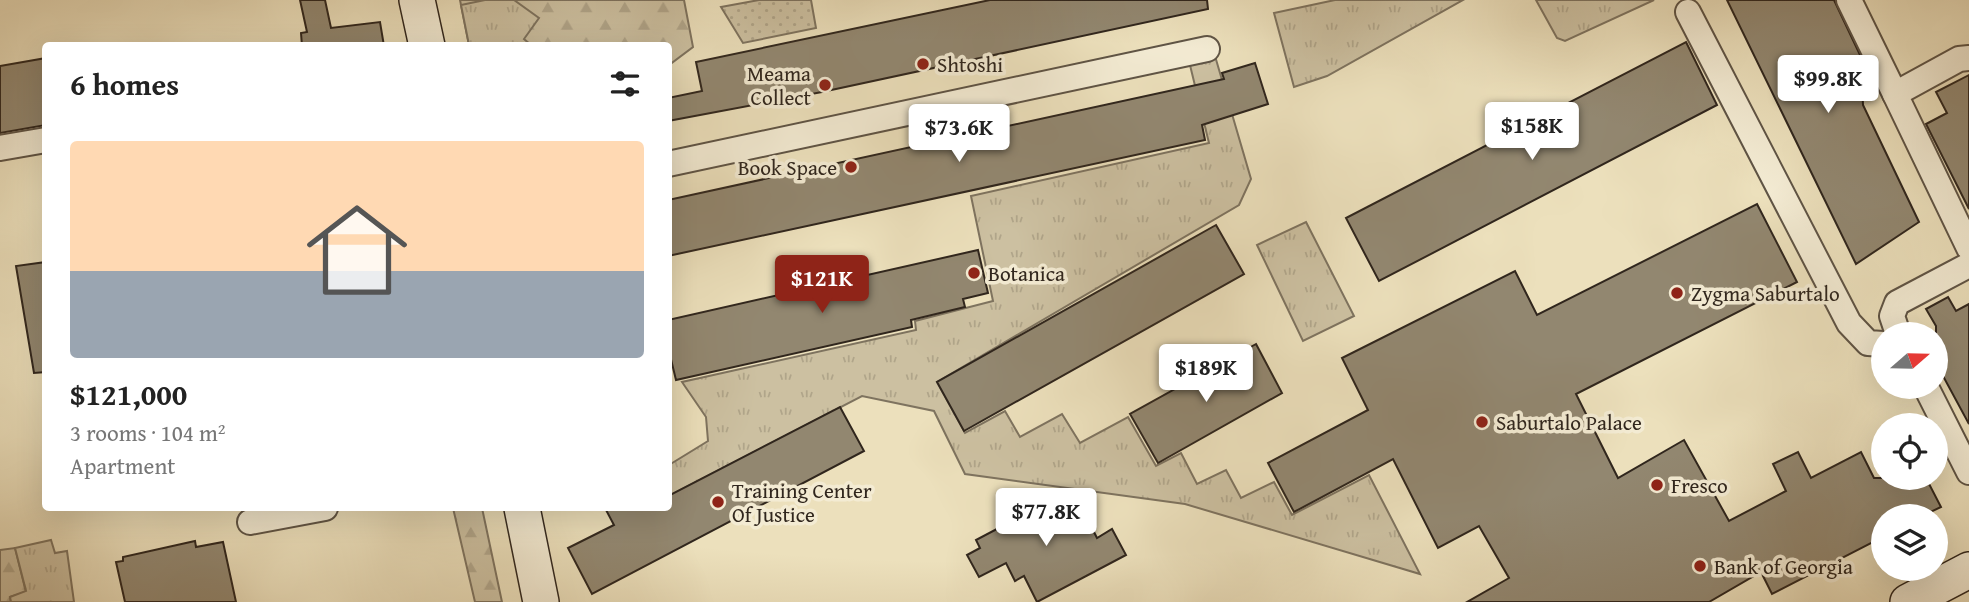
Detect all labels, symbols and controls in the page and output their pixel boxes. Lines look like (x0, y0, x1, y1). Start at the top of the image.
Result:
place label: Shtoshi (937, 49, 1003, 80)
pin: $99.8K (1771, 55, 1885, 115)
marker: Shtoshi (915, 56, 931, 72)
place label: Meama Collect (747, 58, 812, 113)
text: $99.8K (1794, 61, 1862, 94)
text: 6 homes (70, 62, 179, 106)
icon: filters (606, 65, 644, 103)
marker: Meama Collect (817, 77, 833, 93)
pin: $158K (1483, 102, 1581, 162)
pin: $73.6K (902, 104, 1016, 164)
text: $158K (1501, 108, 1563, 141)
text: $73.6K (925, 110, 993, 143)
place label: Book Space (738, 152, 837, 183)
marker: Book Space (843, 159, 859, 175)
icon: home (294, 187, 420, 313)
pin: $121K (773, 256, 871, 315)
place label: Botanica (988, 258, 1065, 289)
text: $121K (791, 261, 853, 294)
marker: Botanica (966, 265, 982, 281)
place label: Zygma Saburtalo (1691, 278, 1840, 309)
marker: Zygma Saburtalo (1669, 285, 1685, 301)
north arrow (1871, 322, 1948, 399)
map controls (1871, 322, 1948, 581)
pin: $189K (1157, 344, 1255, 404)
text: $189K (1175, 350, 1237, 383)
text: $121,000 (70, 372, 187, 416)
place label: Saburtalo Palace (1496, 407, 1642, 438)
button: locate (1871, 413, 1948, 490)
marker: Saburtalo Palace (1474, 414, 1490, 430)
text: 3 rooms · 104 m² (70, 416, 225, 449)
text: Apartment (70, 449, 175, 482)
place label: Fresco (1671, 470, 1728, 501)
place label: Training Center Of Justice (732, 475, 872, 530)
marker: Fresco (1649, 477, 1665, 493)
pin: $77.8K (989, 489, 1103, 548)
marker: Training Center Of Justice (710, 494, 726, 510)
text: $77.8K (1012, 494, 1080, 527)
button: layers (1871, 504, 1948, 581)
place label: Bank of Georgia (1714, 551, 1853, 582)
marker: Bank of Georgia (1692, 558, 1708, 574)

